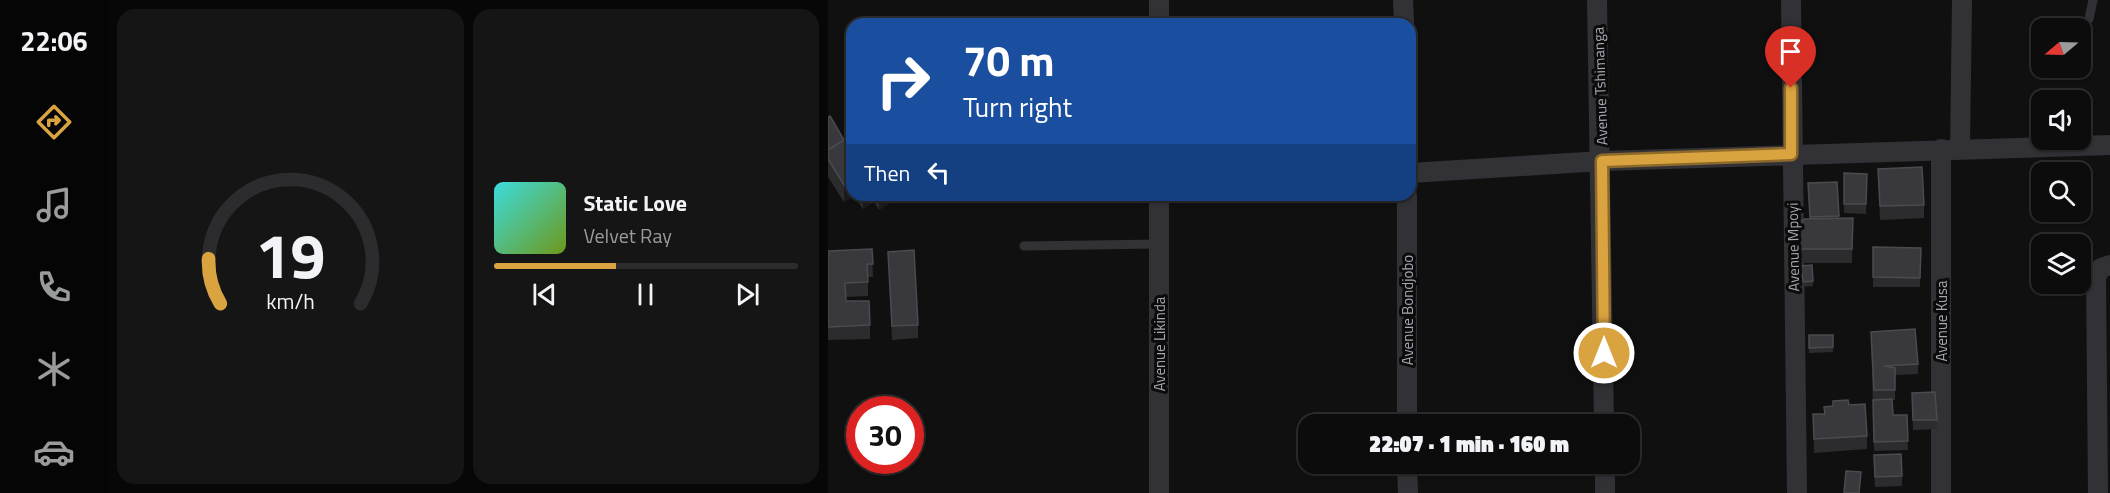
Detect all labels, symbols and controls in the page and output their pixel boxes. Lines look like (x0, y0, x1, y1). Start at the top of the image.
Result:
north arrow (2031, 18, 2091, 78)
map controls (2031, 18, 2091, 294)
text: 22:06 (20, 20, 88, 61)
street label: Avenue Tshimanga (1586, 26, 1614, 146)
pin (1765, 26, 1816, 88)
text: 70 m (963, 28, 1055, 92)
icon: arrive (1774, 35, 1807, 68)
icon: right (864, 42, 942, 120)
text: Turn right (963, 86, 1072, 127)
button: sound (2031, 90, 2091, 150)
icon: directions (33, 101, 75, 143)
text: Then (864, 156, 910, 190)
icon: left (922, 156, 955, 189)
button: search (2031, 162, 2091, 222)
icon: music (33, 184, 75, 226)
text: Static Love (584, 186, 687, 220)
street label: Avenue Mpoyi (1781, 202, 1805, 292)
text: 19 (255, 207, 325, 302)
text: Velvet Ray (584, 220, 672, 251)
button: layers (2031, 234, 2091, 294)
street label: Avenue Bondjobo (1396, 255, 1419, 365)
icon: phone (33, 266, 75, 308)
icon: previous (528, 278, 561, 311)
icon: pause (629, 278, 662, 311)
icon: next (731, 278, 764, 311)
street label: Avenue Kusa (1930, 280, 1953, 362)
text: km/h (266, 285, 315, 317)
street label: Avenue Likinda (1148, 296, 1171, 391)
position arrow (1572, 321, 1636, 385)
icon: climate (33, 348, 75, 390)
speed limit sign: 30 (846, 396, 924, 474)
text: 22:07 · 1 min · 160 m (1369, 427, 1569, 461)
icon: car (33, 431, 75, 473)

